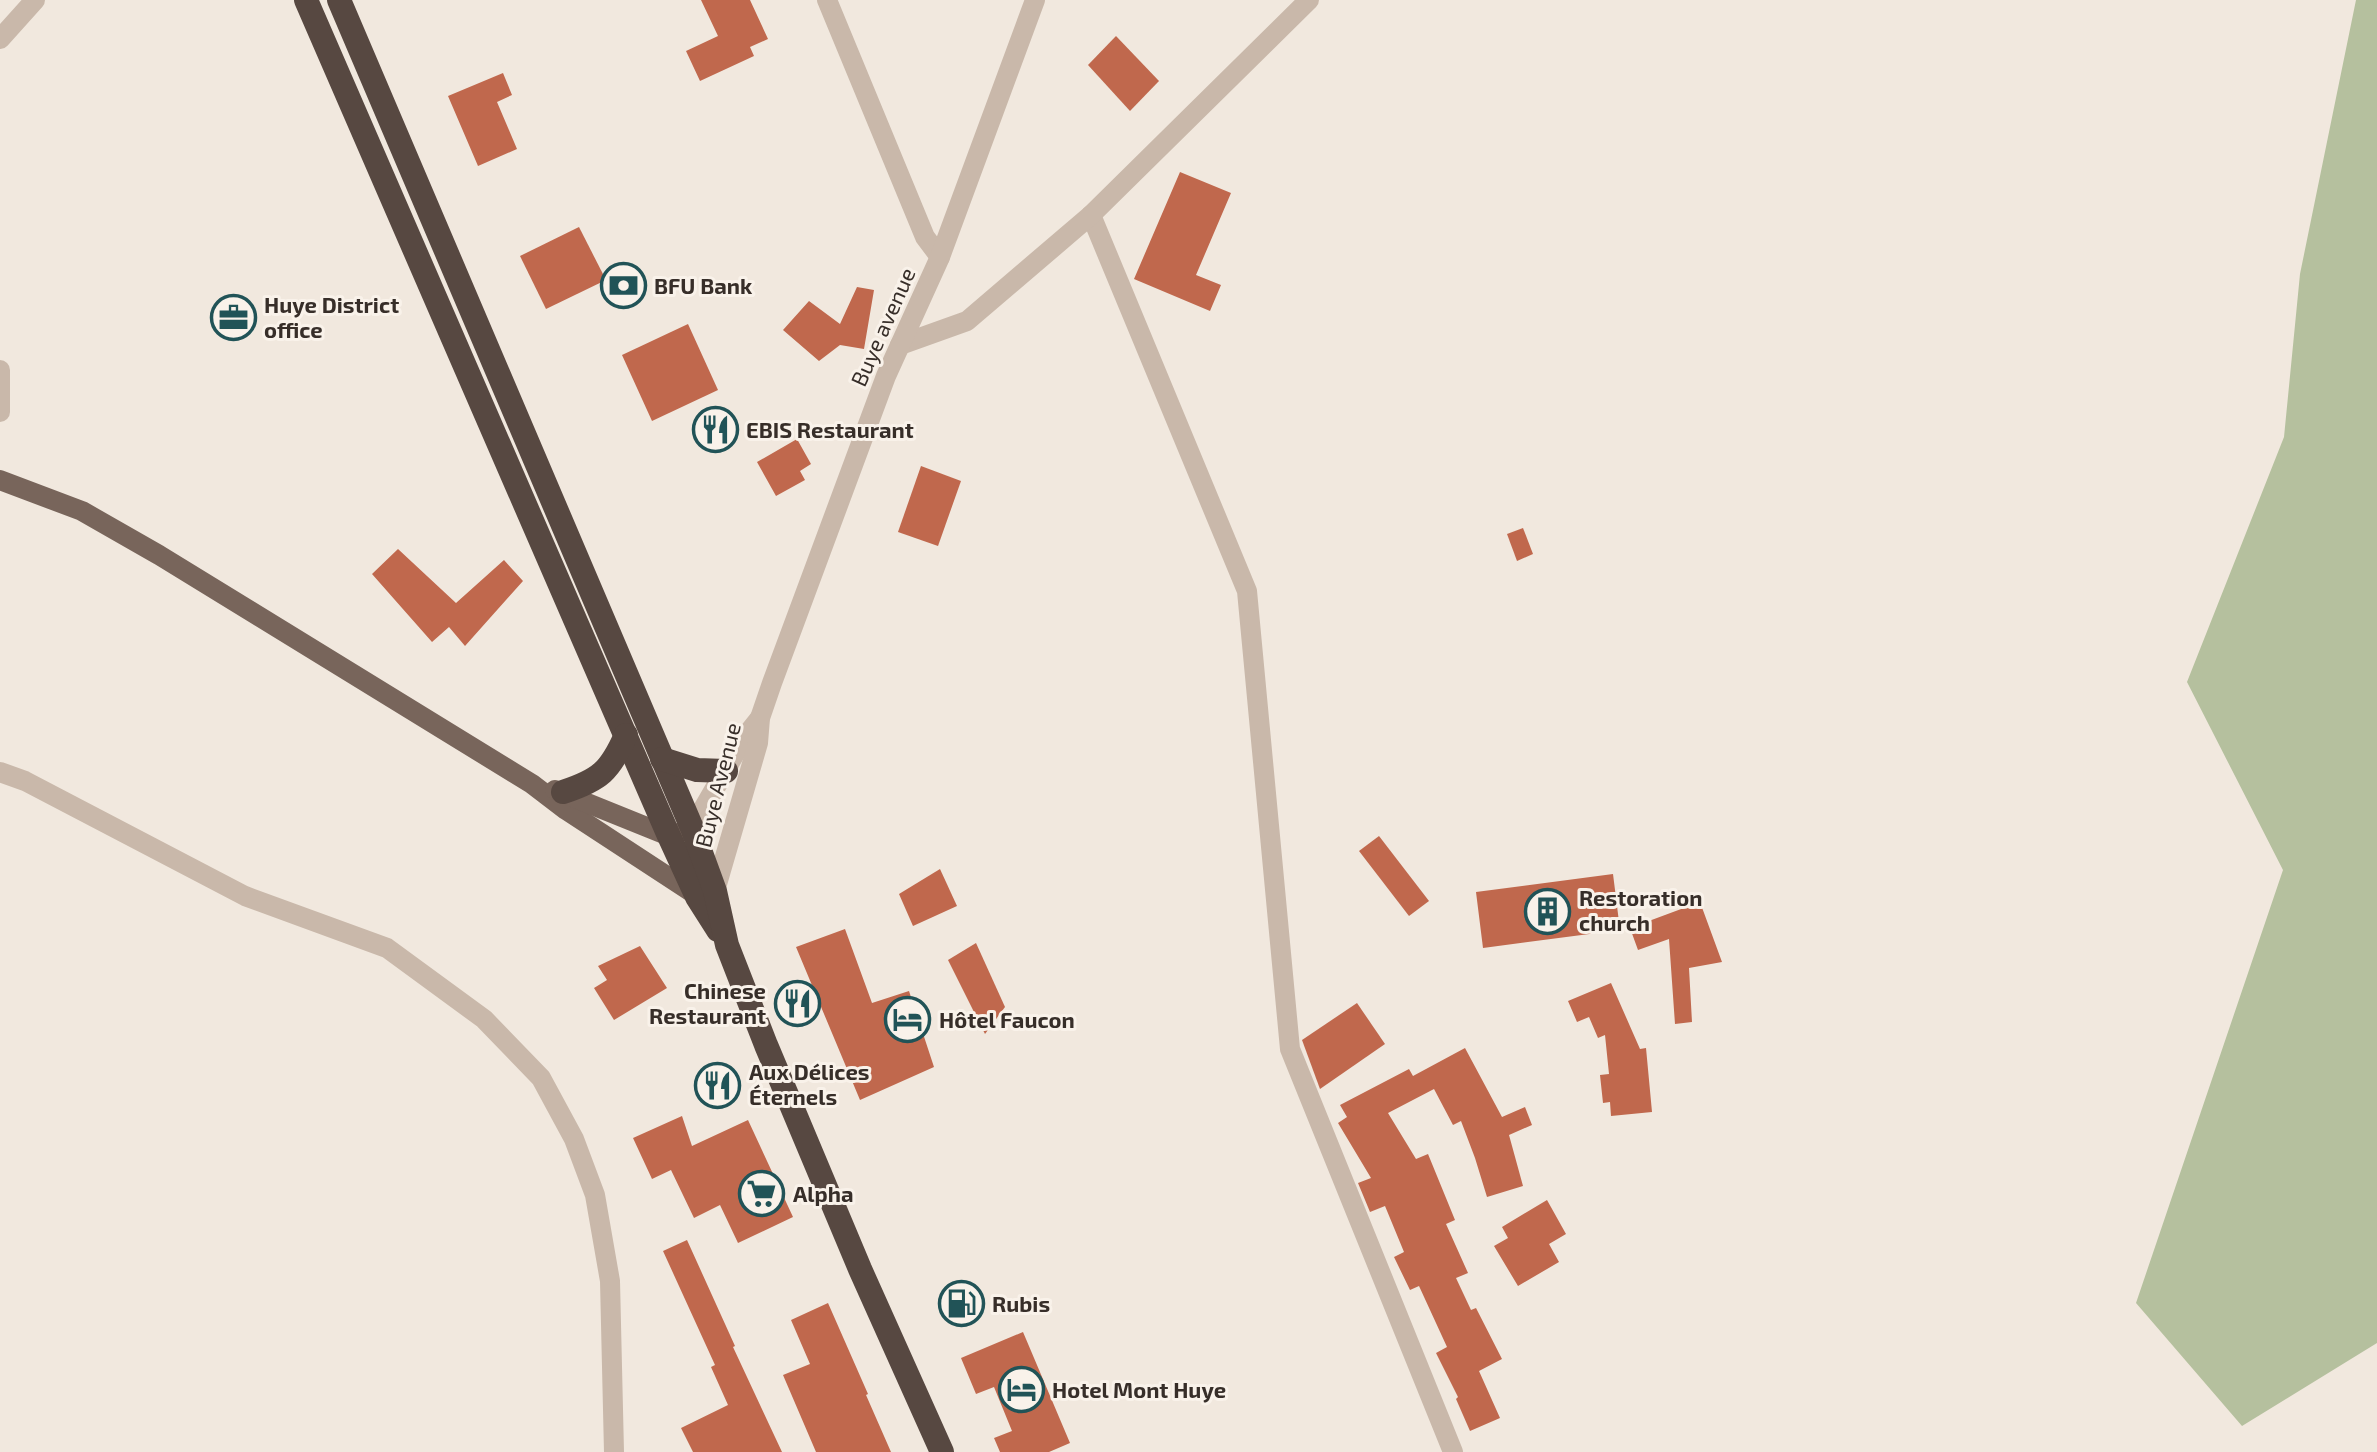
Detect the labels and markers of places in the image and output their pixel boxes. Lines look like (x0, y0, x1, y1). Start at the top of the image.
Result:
bank icon: BFU Bank (599, 262, 647, 310)
place label: BFU Bank (654, 272, 753, 298)
place label: Huye District office (264, 291, 399, 342)
office icon: Huye District office (209, 294, 257, 342)
restaurant icon: EBIS Restaurant (691, 406, 739, 454)
place label: EBIS Restaurant (746, 416, 914, 442)
place label: Restoration church (1579, 884, 1702, 935)
building icon: Restoration church (1524, 887, 1572, 935)
place label: Chinese Restaurant (649, 977, 766, 1028)
restaurant icon: Chinese Restaurant (773, 980, 821, 1028)
hotel icon: Hôtel Faucon (884, 996, 932, 1044)
place label: Hôtel Faucon (939, 1006, 1075, 1032)
place label: Aux Délices Éternels (749, 1058, 870, 1109)
restaurant icon: Aux Délices Éternels (694, 1061, 742, 1109)
supermarket icon: Alpha (738, 1170, 786, 1218)
place label: Alpha (793, 1180, 854, 1206)
fuel station icon: Rubis (937, 1280, 985, 1328)
place label: Rubis (992, 1290, 1050, 1316)
hotel icon: Hotel Mont Huye (997, 1366, 1045, 1414)
place label: Hotel Mont Huye (1052, 1376, 1226, 1403)

